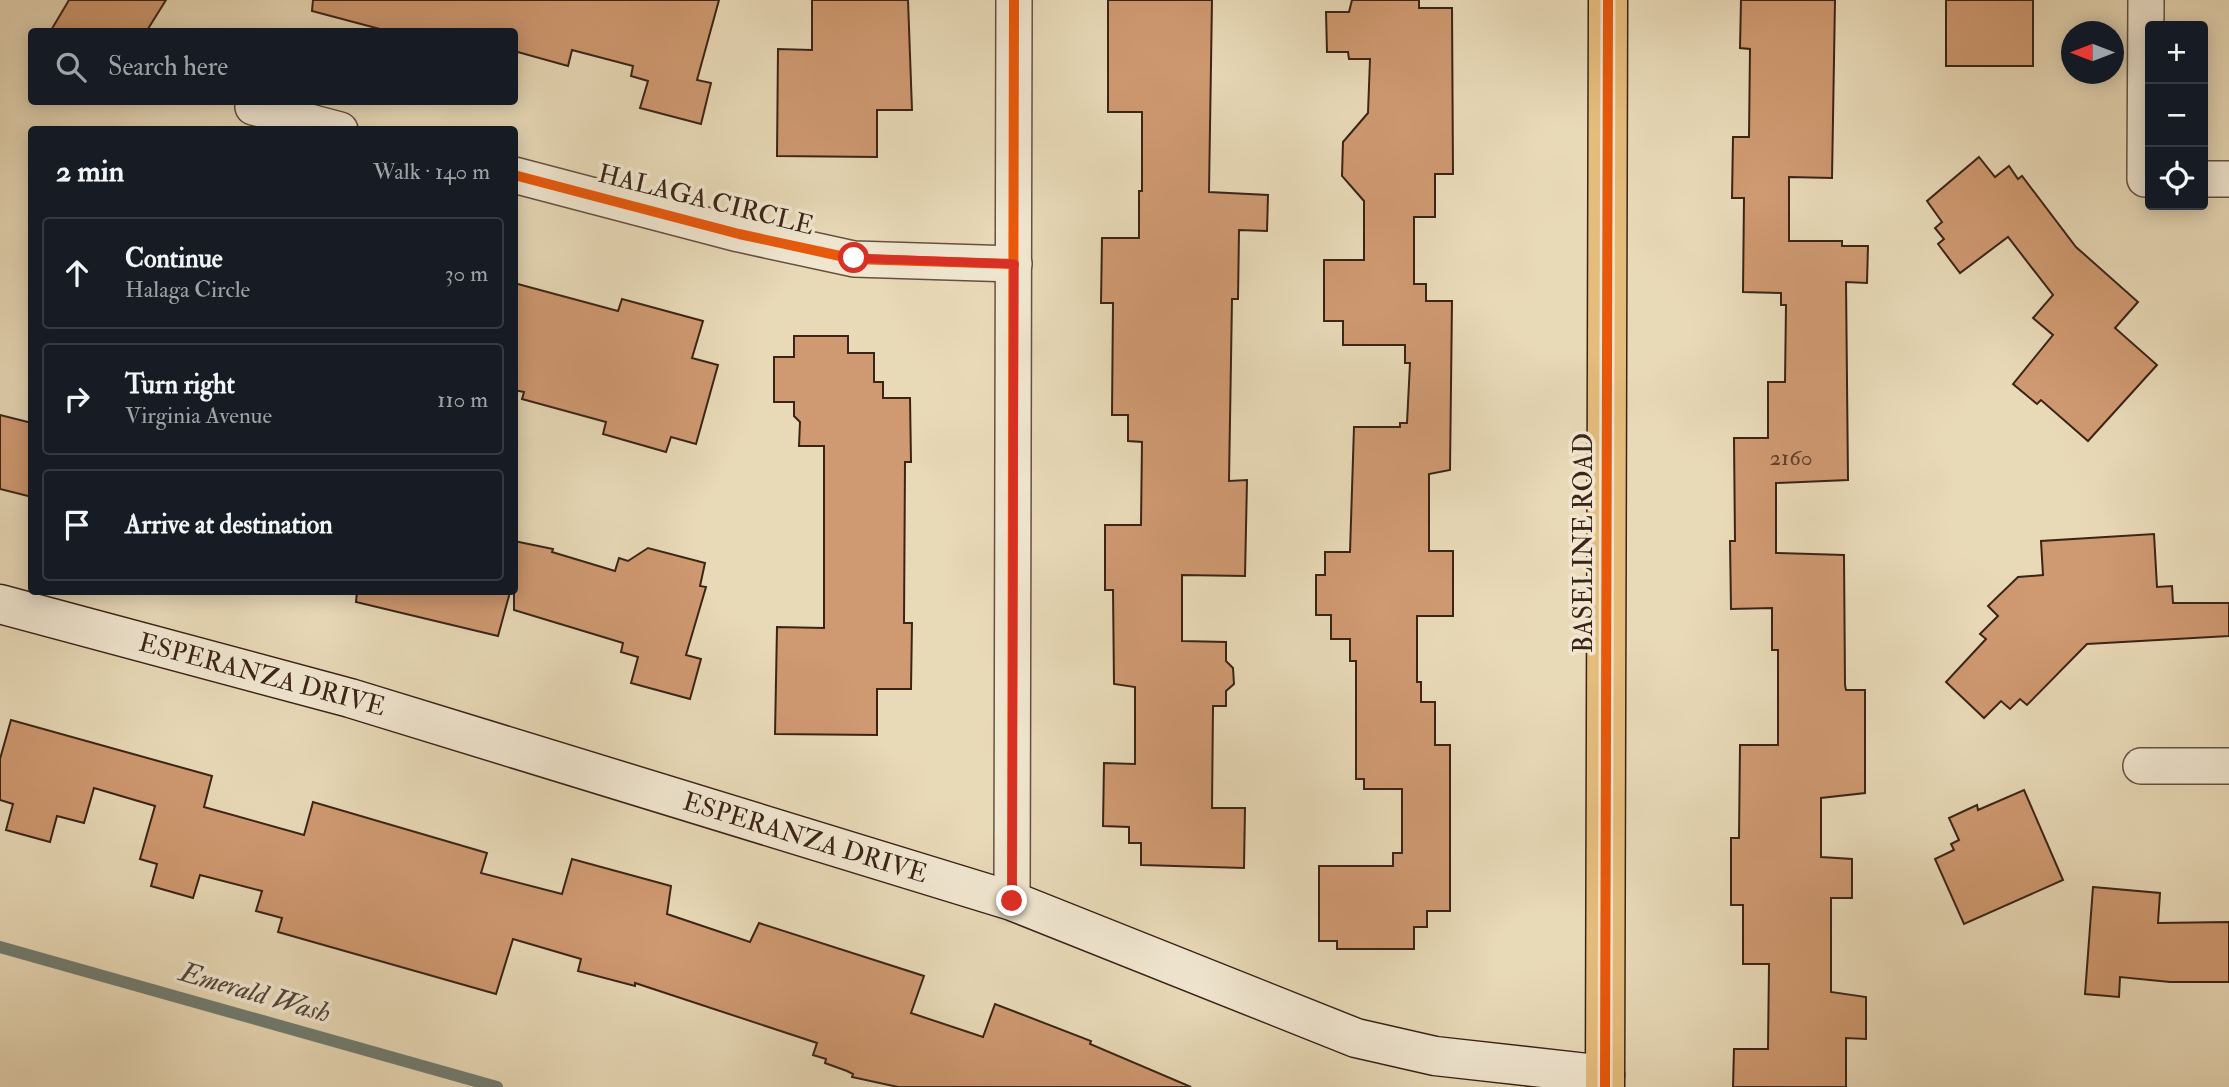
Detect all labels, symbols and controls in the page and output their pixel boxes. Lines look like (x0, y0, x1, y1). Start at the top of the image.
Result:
north arrow (2061, 21, 2124, 84)
map controls (2145, 21, 2208, 210)
button: + (2145, 21, 2208, 84)
search box (28, 28, 518, 105)
icon: search (52, 48, 90, 86)
text: Search here (108, 51, 228, 83)
button: − (2145, 84, 2208, 147)
button: locate (2145, 147, 2208, 210)
text: 2 min (56, 153, 124, 190)
text: Walk · 140 m (373, 157, 490, 186)
street label: HALAGA CIRCLE (595, 158, 817, 242)
route start (838, 242, 869, 273)
text: Continue (125, 243, 223, 275)
icon: ahead (58, 254, 96, 292)
text: 30 m (445, 259, 488, 288)
text: Halaga Circle (125, 275, 250, 304)
text: Turn right (125, 369, 235, 401)
icon: right (58, 380, 96, 418)
text: 110 m (437, 385, 488, 414)
text: Virginia Avenue (125, 401, 272, 430)
street label: BASELINE ROAD (1568, 433, 1600, 653)
house number: 2160 (1769, 443, 1813, 472)
icon: arrive (58, 506, 96, 544)
text: Arrive at destination (125, 509, 333, 541)
street label: ESPERANZA DRIVE (135, 627, 389, 723)
street label: ESPERANZA DRIVE (679, 786, 931, 890)
route end (996, 885, 1027, 916)
water label: Emerald Wash (174, 954, 334, 1031)

